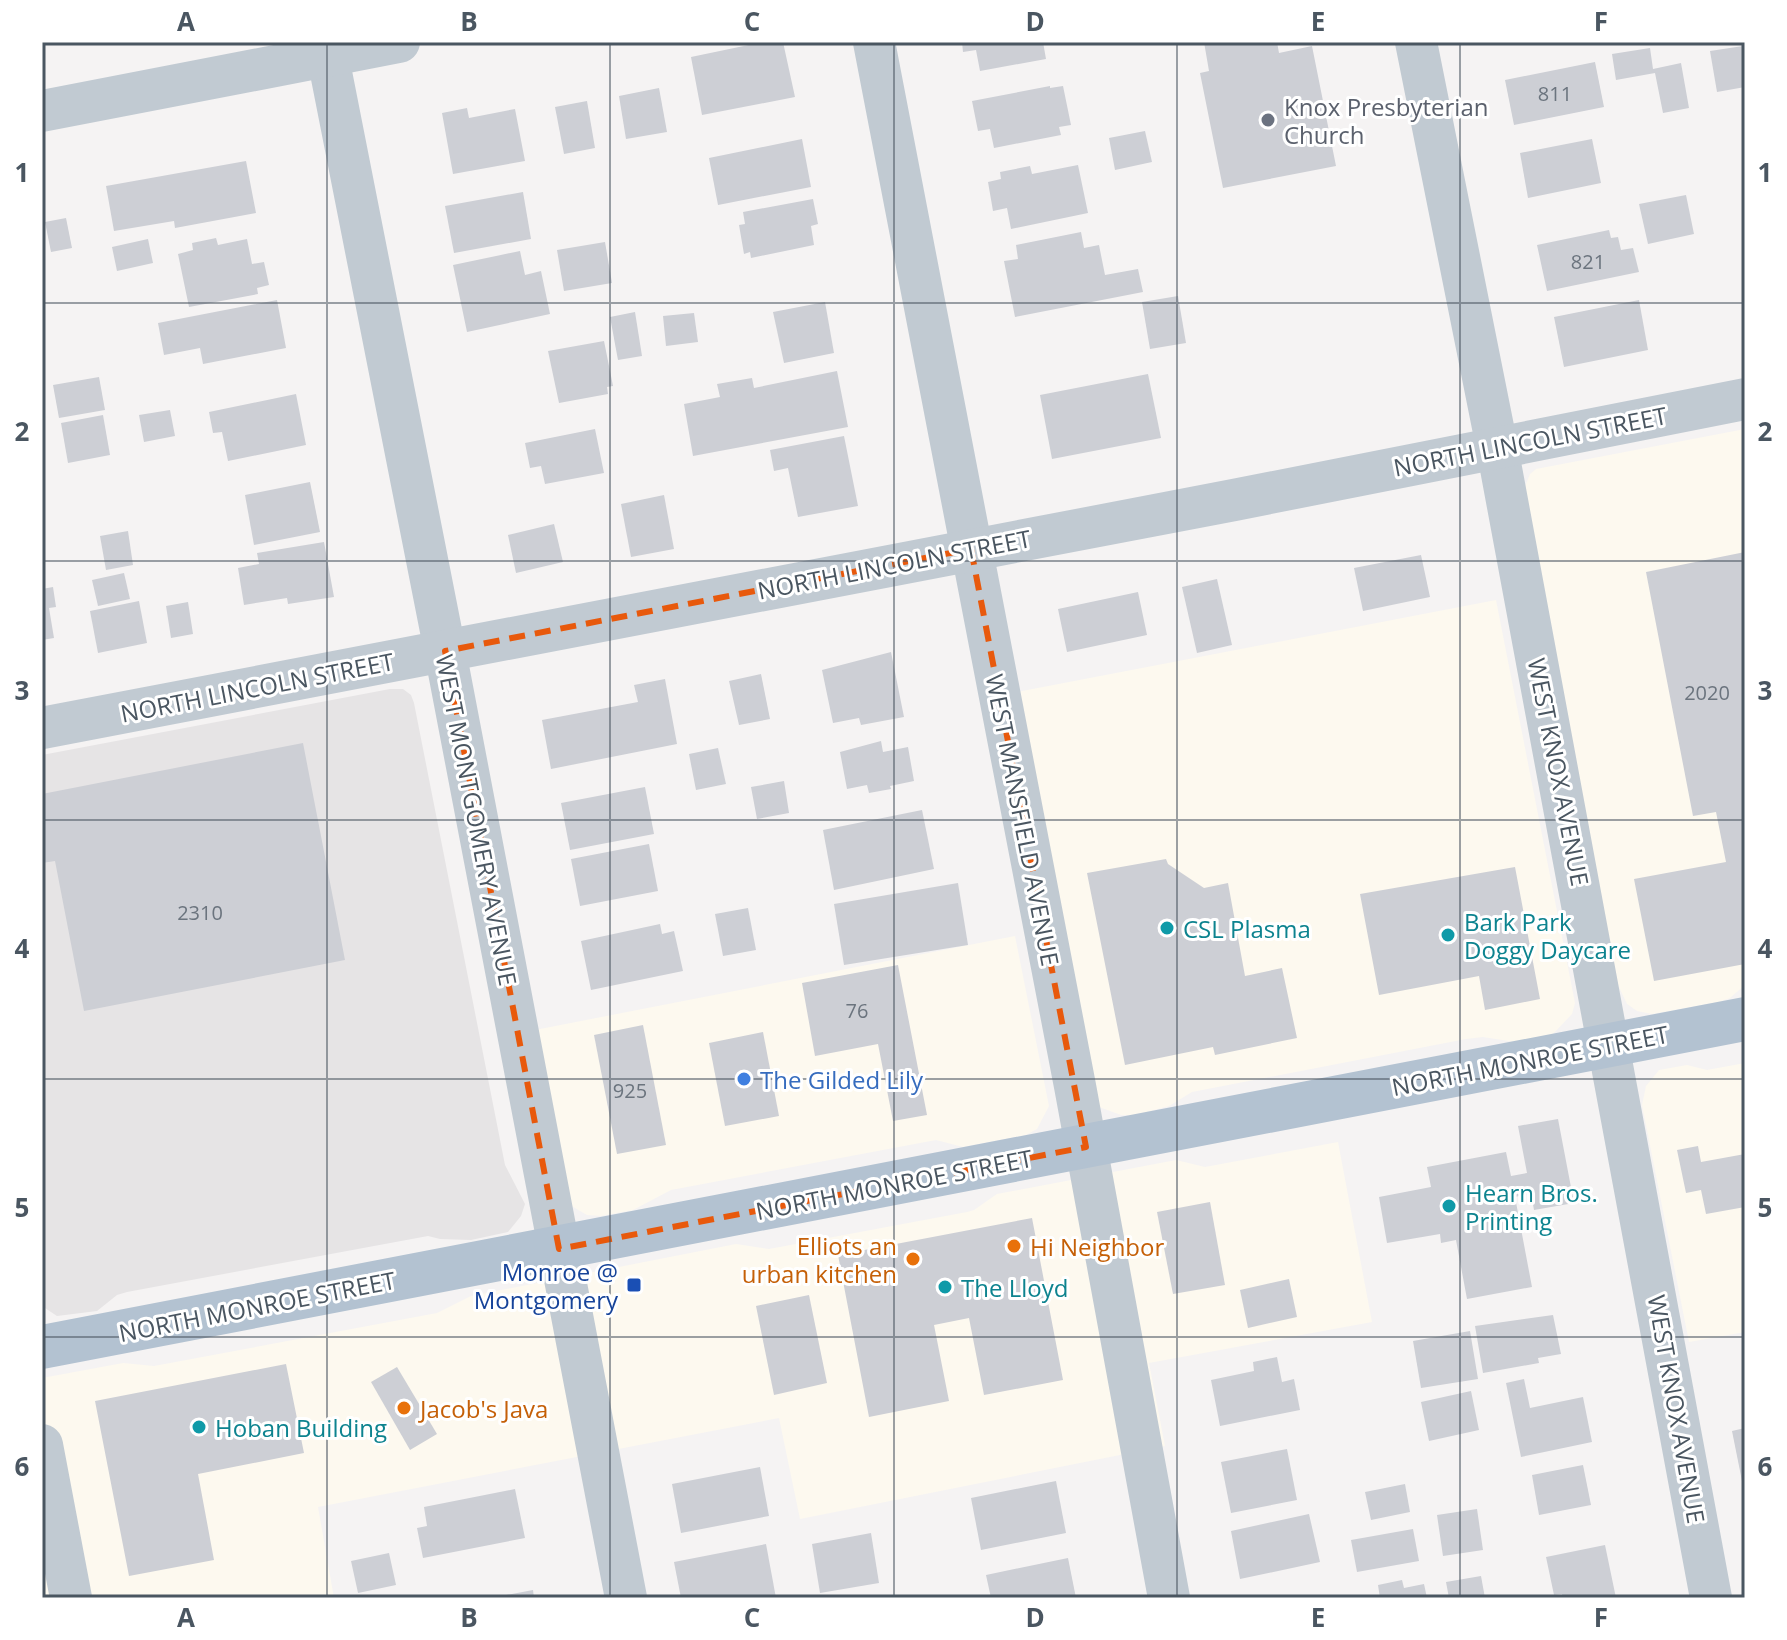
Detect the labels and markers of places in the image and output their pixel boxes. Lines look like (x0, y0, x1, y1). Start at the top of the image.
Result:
place label: Knox Presbyterian Church (1284, 90, 1488, 151)
marker: Knox Presbyterian Church (1259, 111, 1277, 129)
place label: Bark Park Doggy Daycare (1464, 905, 1631, 966)
place label: CSL Plasma (1183, 912, 1311, 945)
marker: CSL Plasma (1158, 919, 1176, 937)
marker: Bark Park Doggy Daycare (1439, 926, 1457, 944)
place label: The Gilded Lily (760, 1063, 924, 1096)
marker: The Gilded Lily (735, 1070, 753, 1088)
place label: Hearn Bros. Printing (1465, 1176, 1598, 1237)
marker: Hearn Bros. Printing (1440, 1197, 1458, 1215)
place label: Elliots an urban kitchen (742, 1229, 897, 1290)
place label: Hi Neighbor (1030, 1230, 1164, 1263)
marker: Hi Neighbor (1005, 1237, 1023, 1255)
marker: Elliots an urban kitchen (904, 1250, 922, 1268)
place label: Monroe @ Montgomery (474, 1255, 619, 1316)
place label: The Lloyd (961, 1271, 1068, 1304)
marker: Monroe @ Montgomery (625, 1276, 643, 1294)
marker: The Lloyd (936, 1278, 954, 1296)
place label: Jacob's Java (418, 1392, 548, 1425)
marker: Jacob's Java (395, 1399, 413, 1417)
place label: Hoban Building (215, 1411, 387, 1444)
marker: Hoban Building (190, 1418, 208, 1436)

